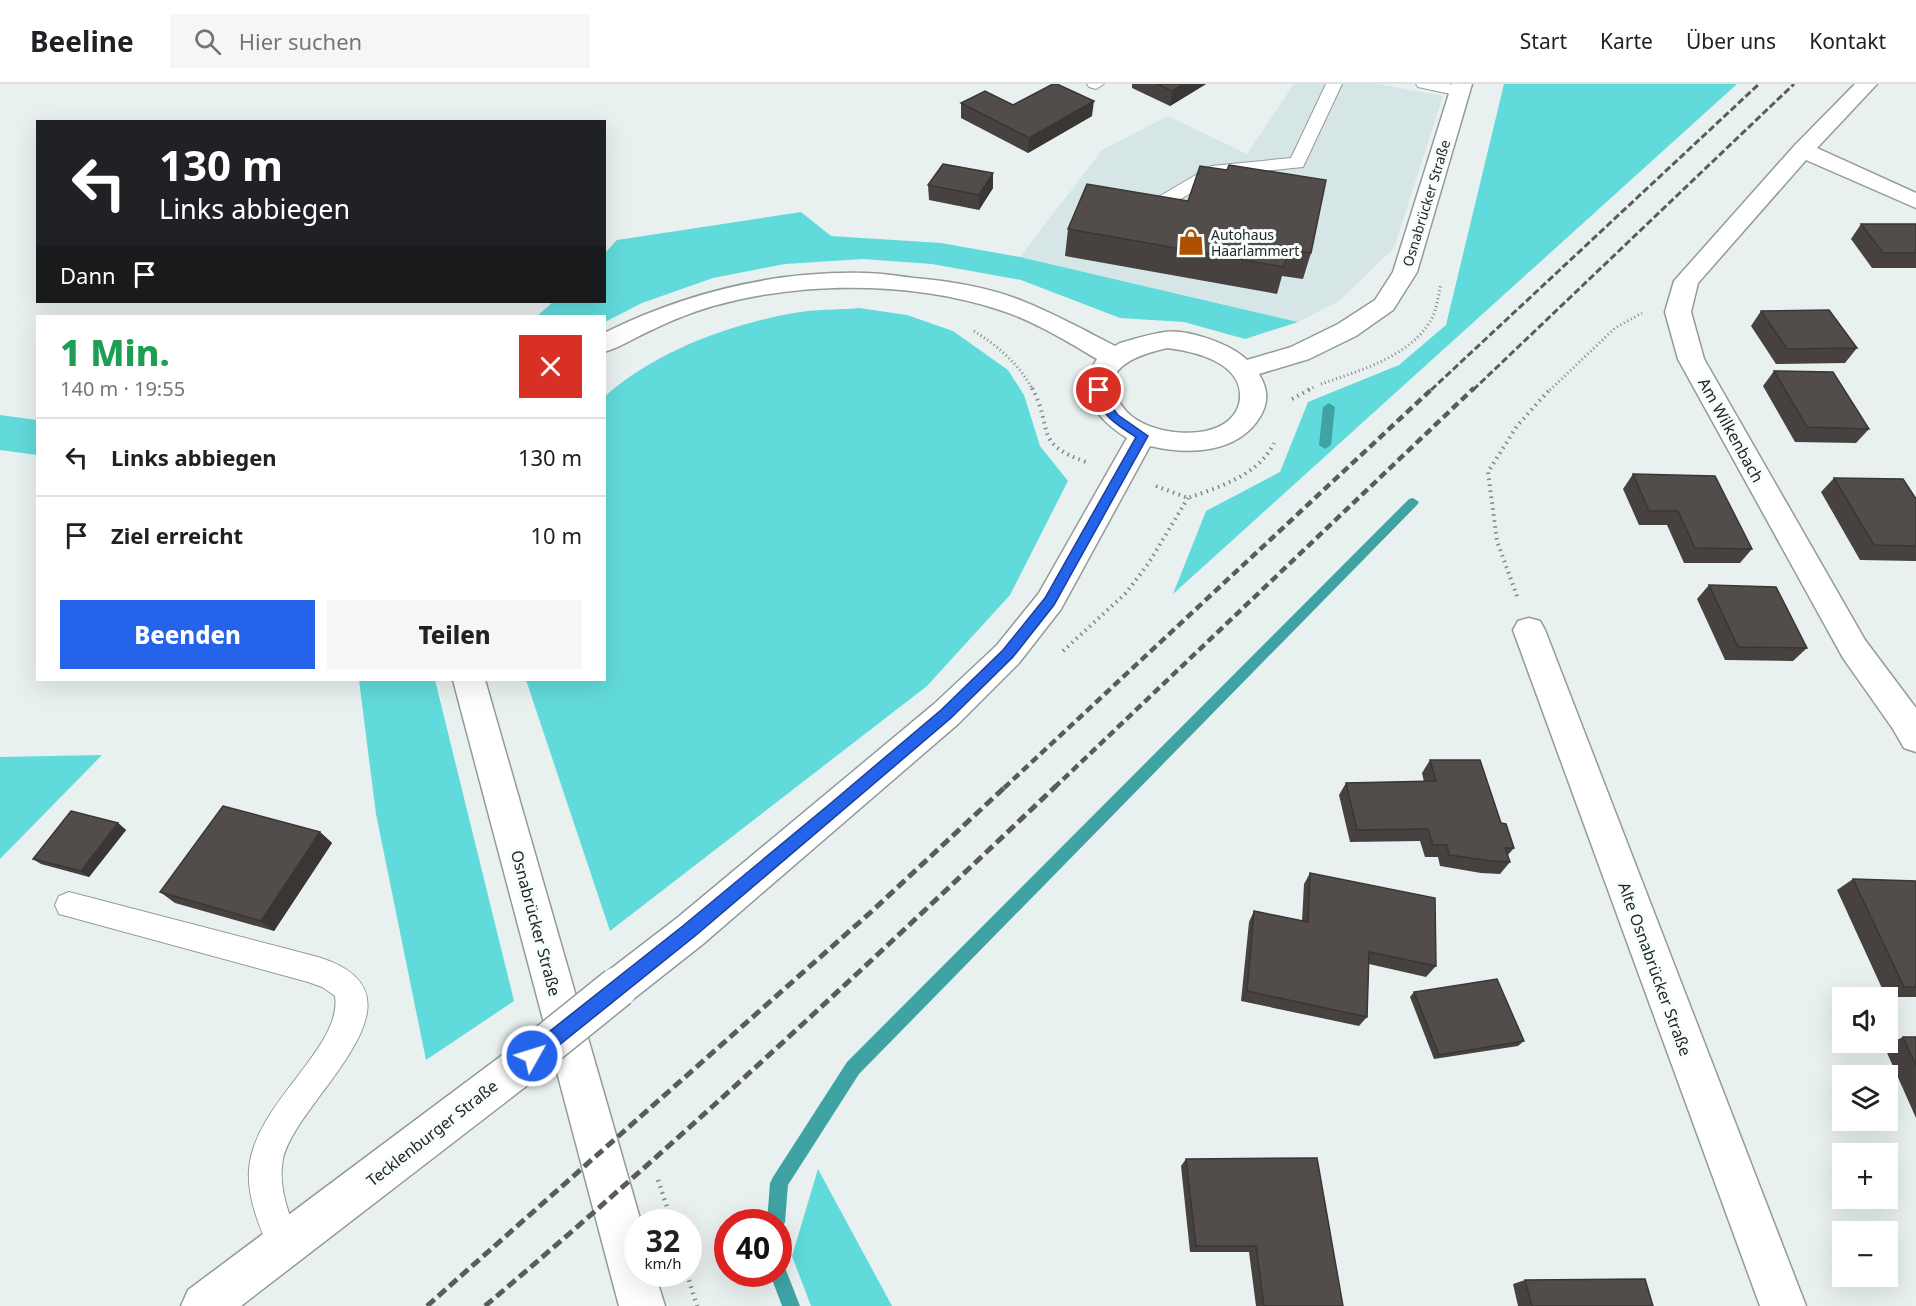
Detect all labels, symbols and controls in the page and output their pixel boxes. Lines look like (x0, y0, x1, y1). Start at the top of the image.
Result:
search box (170, 14, 590, 68)
text: Beeline (30, 22, 134, 60)
icon: search (191, 25, 224, 58)
text: Hier suchen (239, 26, 362, 56)
text: Start (1520, 27, 1567, 55)
text: Karte (1600, 27, 1653, 55)
text: Über uns (1686, 27, 1776, 55)
text: Kontakt (1809, 27, 1886, 55)
text: 130 m (159, 136, 283, 193)
street label: Osnabrücker Straße (1398, 137, 1454, 269)
icon: left (60, 144, 138, 222)
text: Links abbiegen (159, 190, 350, 227)
place label: Autohaus Haarlammert (1211, 225, 1299, 260)
shop icon: Autohaus Haarlammert (1176, 227, 1206, 257)
icon: arrive (128, 258, 161, 291)
text: Dann (60, 260, 116, 290)
text: 1 Min. (60, 328, 170, 377)
button: close (519, 335, 582, 398)
pin (1073, 364, 1124, 415)
icon: arrive (1082, 373, 1115, 406)
street label: Am Wilkenbach (1693, 374, 1769, 486)
text: 140 m · 19:55 (60, 375, 185, 402)
icon: left (60, 441, 93, 474)
text: Links abbiegen (111, 442, 277, 472)
text: 130 m (518, 442, 582, 472)
icon: arrive (60, 519, 93, 552)
text: Ziel erreicht (111, 520, 243, 550)
text: 10 m (531, 520, 582, 550)
button: Beenden (60, 600, 315, 669)
button: Teilen (327, 600, 582, 669)
street label: Osnabrücker Straße (506, 848, 566, 998)
street label: Alte Osnabrücker Straße (1613, 879, 1697, 1059)
map controls (1832, 987, 1898, 1287)
button: sound (1832, 987, 1898, 1053)
position arrow (500, 1024, 564, 1088)
button: layers (1832, 1065, 1898, 1131)
street label: Tecklenburger Straße (362, 1075, 502, 1191)
button: + (1832, 1143, 1898, 1209)
speed limit sign: 40 (714, 1209, 792, 1287)
text: 32 (646, 1220, 680, 1261)
button: − (1832, 1221, 1898, 1287)
text: km/h (645, 1253, 681, 1273)

